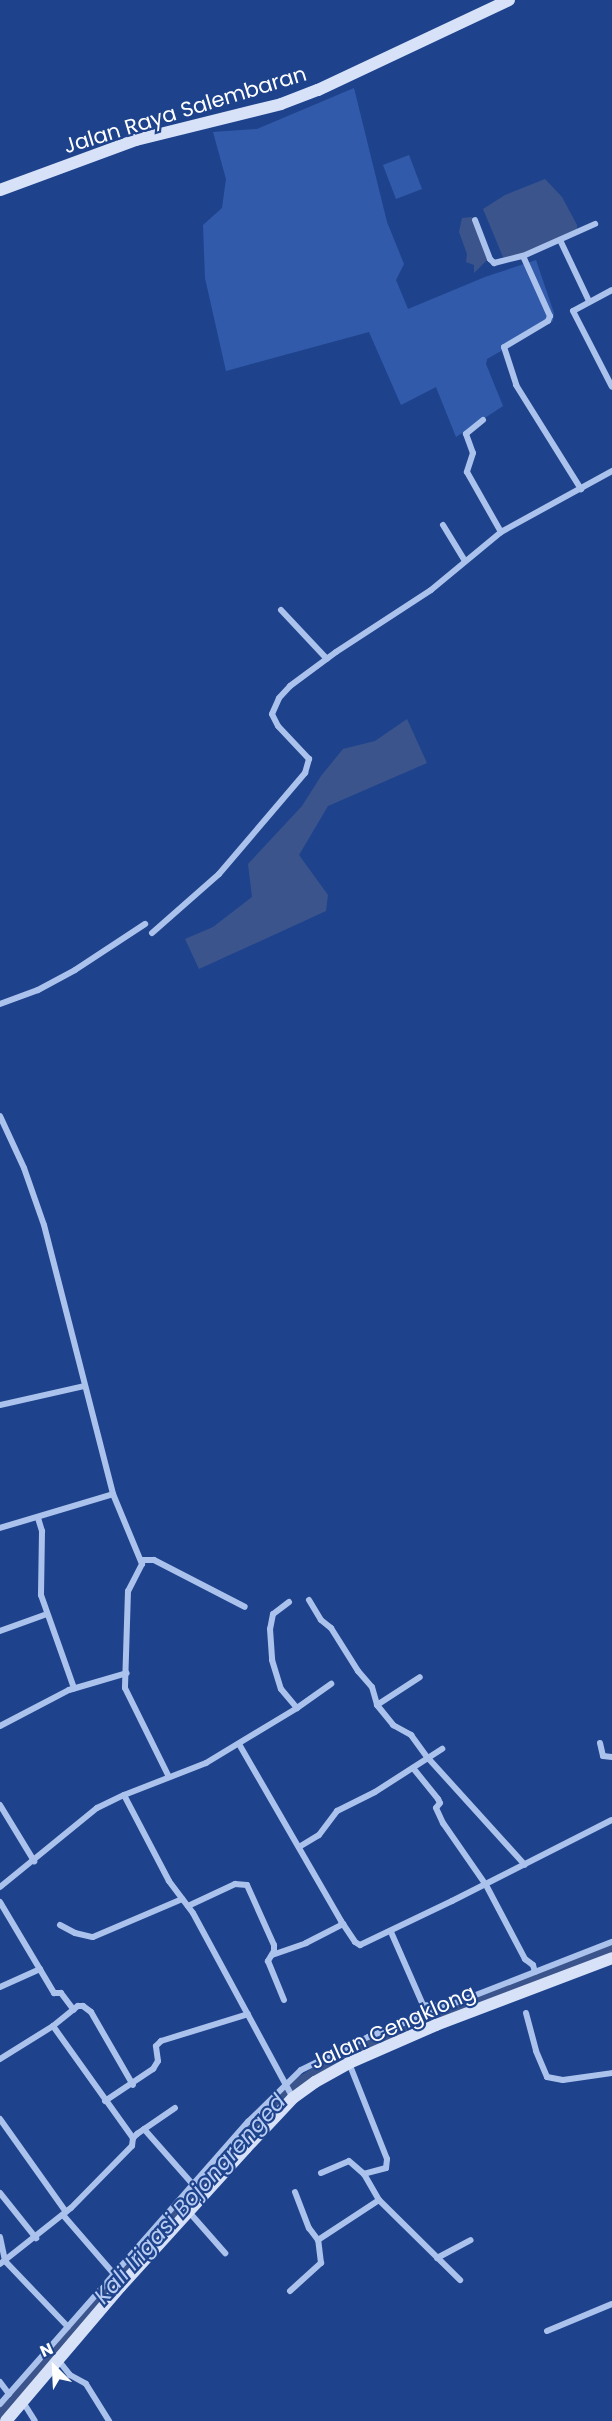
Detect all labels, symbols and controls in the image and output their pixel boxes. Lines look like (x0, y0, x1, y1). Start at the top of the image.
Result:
street label: Jalan Raya Salembaran (61, 61, 309, 159)
street label: Jalan Cengklong (307, 1979, 479, 2075)
water label: Kali Irigasi Bojongrenged (89, 2089, 291, 2309)
north arrow (24, 2337, 84, 2397)
text: N (36, 2337, 57, 2363)

